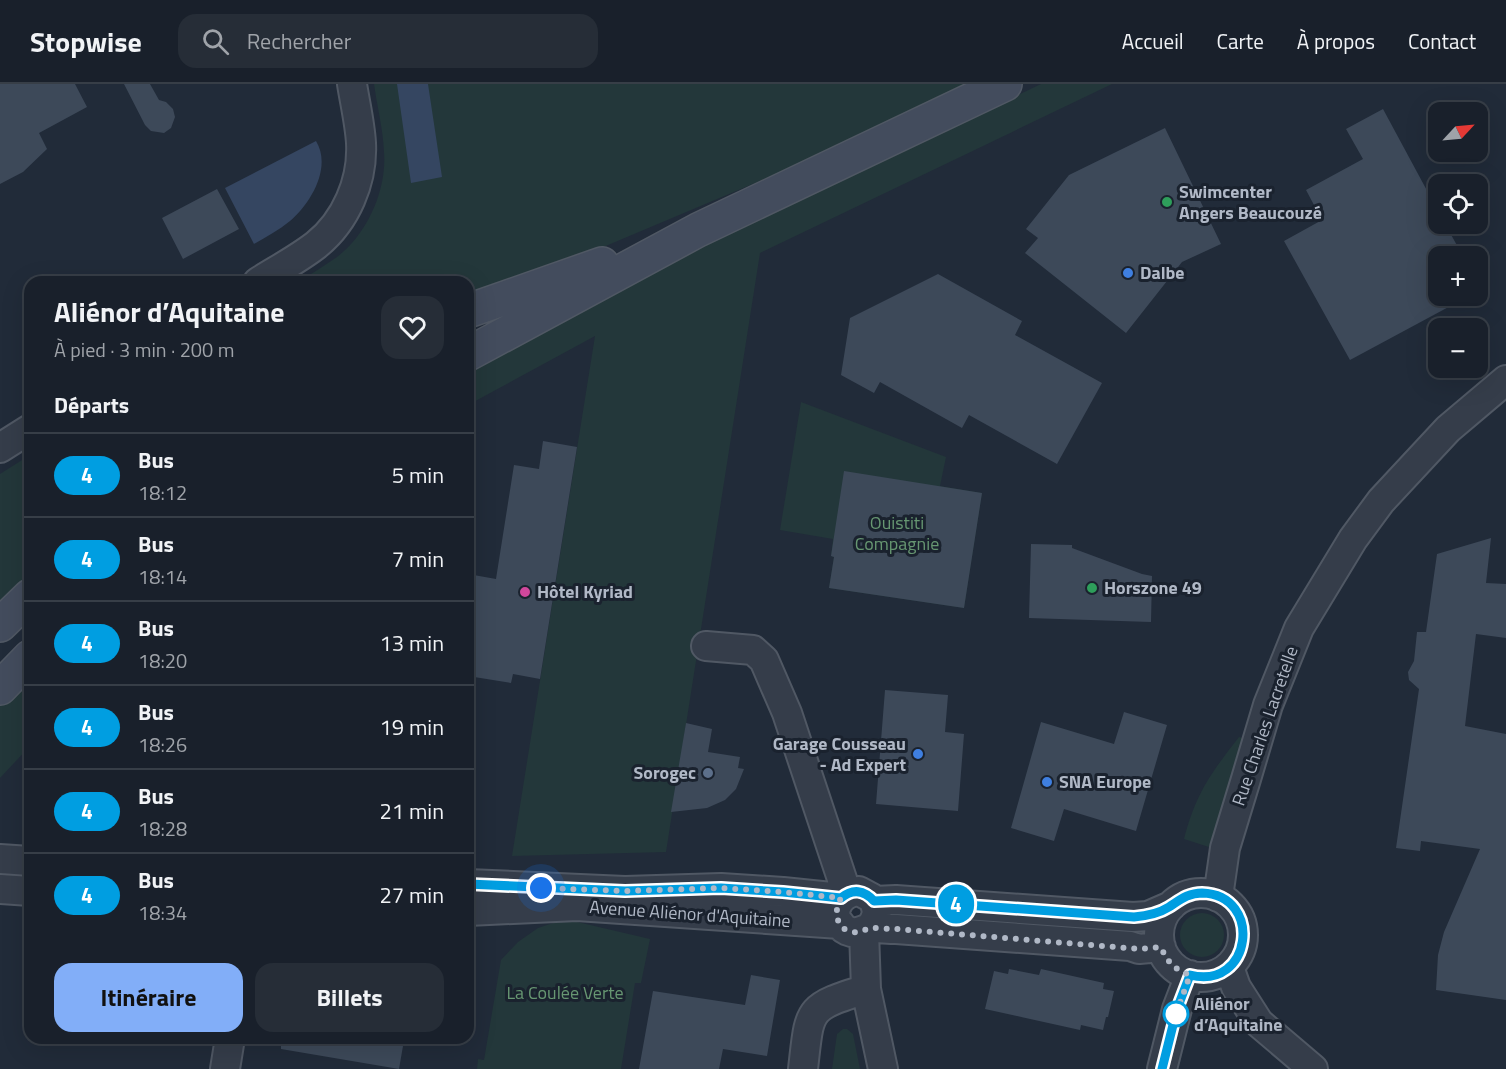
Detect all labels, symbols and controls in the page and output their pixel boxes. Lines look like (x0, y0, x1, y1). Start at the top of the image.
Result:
search box (178, 14, 598, 68)
text: Stopwise (30, 20, 142, 63)
text: Rechercher (247, 24, 351, 58)
icon: search (199, 25, 232, 58)
text: Accueil (1122, 25, 1184, 57)
text: Carte (1217, 25, 1264, 57)
text: À propos (1297, 25, 1375, 57)
text: Contact (1408, 25, 1476, 57)
north arrow (1428, 102, 1488, 162)
map controls (1428, 102, 1488, 378)
button: locate (1428, 174, 1488, 234)
place label: Swimcenter Angers Beaucouzé (1179, 178, 1322, 226)
marker: Swimcenter Angers Beaucouzé (1160, 195, 1174, 209)
button: + (1428, 246, 1488, 306)
place label: Dalbe (1140, 259, 1185, 286)
marker: Dalbe (1121, 266, 1135, 280)
text: Aliénor d’Aquitaine (54, 290, 284, 333)
button: heart (381, 296, 444, 359)
button: − (1428, 318, 1488, 378)
text: À pied · 3 min · 200 m (54, 334, 234, 365)
text: Départs (54, 388, 129, 422)
text: Bus (138, 443, 174, 477)
text: 5 min (392, 458, 444, 492)
text: 4 (81, 459, 93, 491)
text: 18:12 (138, 477, 187, 508)
park label: Ouistiti Compagnie (855, 509, 939, 557)
text: Bus (138, 527, 174, 561)
text: 7 min (392, 542, 444, 576)
text: 4 (81, 543, 93, 575)
text: 18:14 (138, 561, 187, 592)
place label: Horszone 49 (1104, 574, 1202, 601)
place label: Hôtel Kyriad (537, 578, 633, 605)
marker: Horszone 49 (1085, 581, 1099, 595)
marker: Hôtel Kyriad (518, 585, 532, 599)
text: Bus (138, 611, 174, 645)
text: 13 min (379, 626, 444, 660)
text: 4 (81, 627, 93, 659)
street label: Rue Charles Lacretelle (1225, 642, 1305, 809)
text: 18:20 (138, 645, 187, 676)
text: Bus (138, 695, 174, 729)
text: 19 min (379, 710, 444, 744)
text: 4 (81, 711, 93, 743)
text: 18:26 (138, 729, 187, 760)
place label: Garage Cousseau - Ad Expert (773, 730, 906, 778)
marker: Garage Cousseau - Ad Expert (911, 747, 925, 761)
place label: Sorogec (634, 759, 696, 786)
marker: Sorogec (701, 766, 715, 780)
place label: SNA Europe (1059, 768, 1151, 795)
marker: SNA Europe (1040, 775, 1054, 789)
text: Bus (138, 779, 174, 813)
text: 21 min (379, 794, 444, 828)
text: 4 (81, 795, 93, 827)
text: 18:28 (138, 813, 187, 844)
text: Bus (138, 863, 174, 897)
your location (526, 873, 556, 903)
text: 27 min (379, 878, 444, 912)
text: 4 (81, 879, 93, 911)
line badge: 4 (936, 884, 976, 924)
text: 4 (950, 888, 962, 920)
street label: Avenue Aliénor d'Aquitaine (589, 893, 792, 934)
text: 18:34 (138, 897, 187, 928)
button: Itinéraire (54, 963, 243, 1032)
button: Billets (255, 963, 444, 1032)
park label: La Coulée Verte (506, 979, 624, 1006)
place label: Aliénor d’Aquitaine (1194, 990, 1282, 1038)
marker: Aliénor d’Aquitaine (1163, 1001, 1189, 1027)

